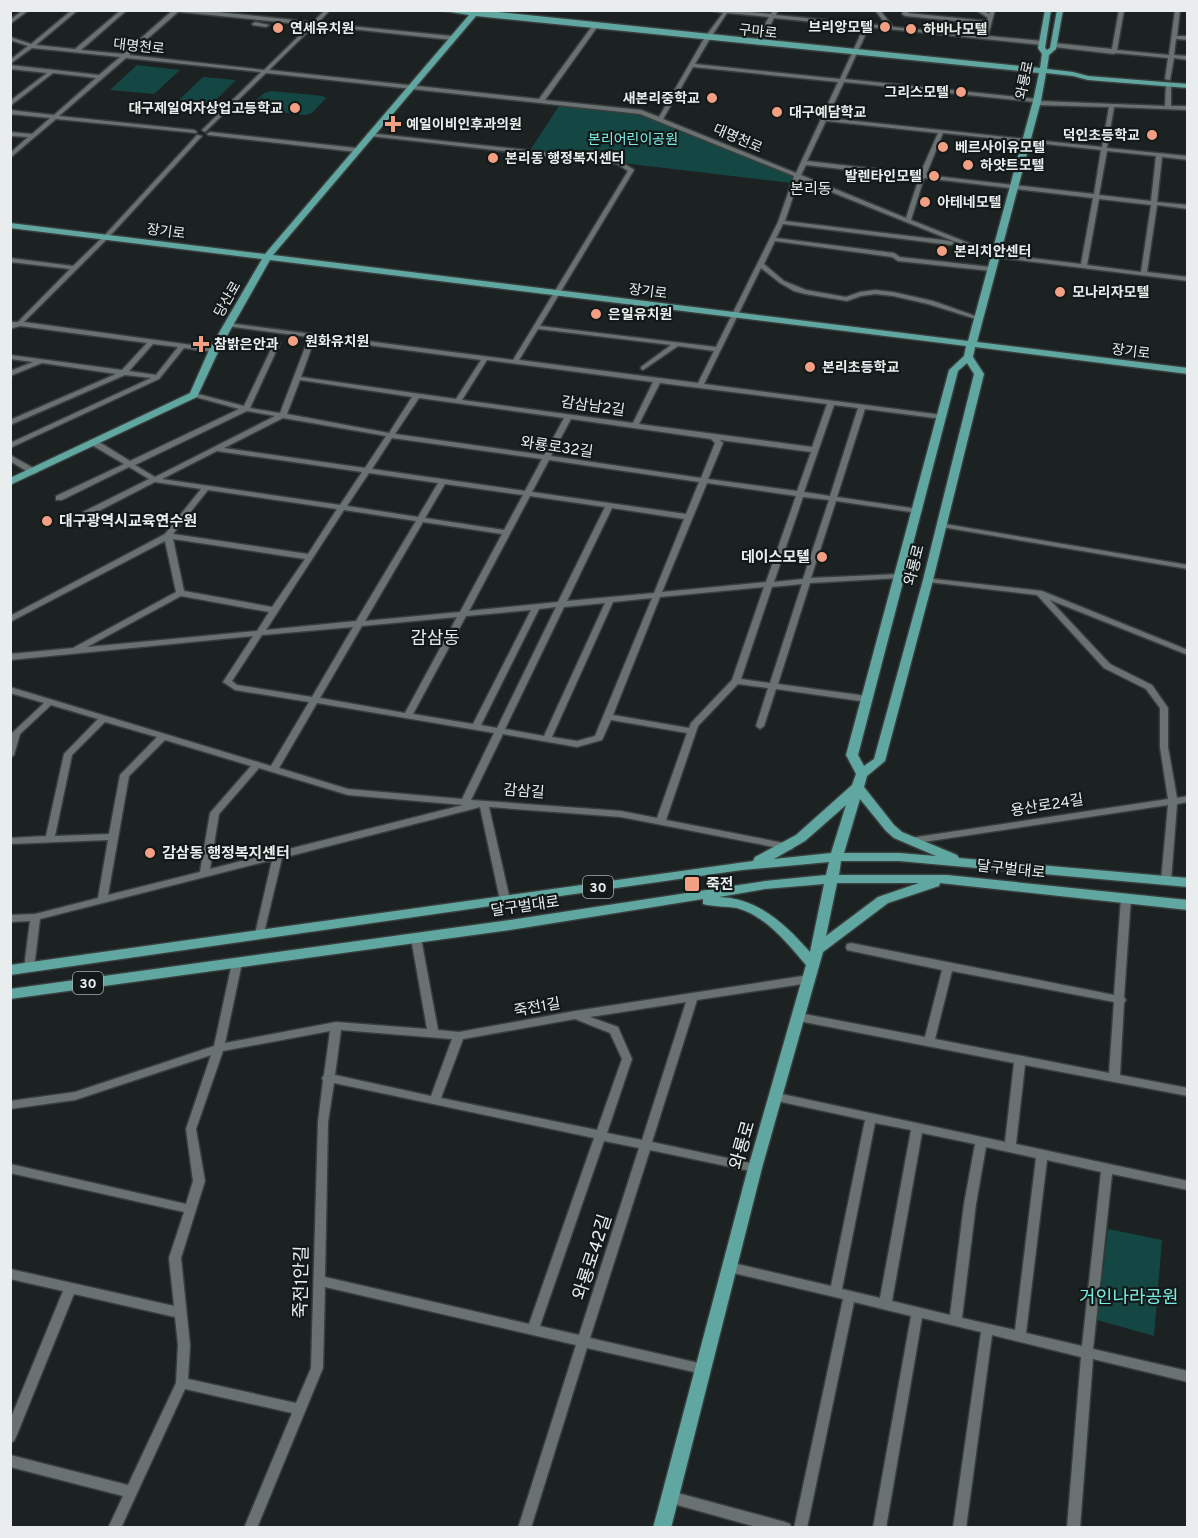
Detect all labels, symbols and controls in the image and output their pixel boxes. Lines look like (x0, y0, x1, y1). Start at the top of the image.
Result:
place label: 브리앙모텔 (809, 20, 873, 37)
marker: 브리앙모텔 (878, 20, 892, 34)
marker: 연세유치원 (271, 21, 285, 35)
place label: 연세유치원 (290, 21, 354, 38)
street label: 구마로 (738, 22, 778, 43)
marker: 하바나모텔 (904, 22, 918, 36)
place label: 하바나모텔 (923, 22, 988, 39)
street label: 대명천로 (112, 35, 166, 59)
street label: 와룡로 (1013, 60, 1038, 101)
place label: 그리스모텔 (885, 85, 949, 102)
marker: 그리스모텔 (954, 85, 968, 99)
place label: 새본리중학교 (623, 90, 700, 108)
marker: 새본리중학교 (705, 91, 719, 105)
place label: 대구제일여자상업고등학교 (128, 100, 283, 118)
marker: 대구제일여자상업고등학교 (288, 101, 302, 115)
place label: 대구예담학교 (789, 104, 866, 122)
marker: 대구예담학교 (770, 105, 784, 119)
marker: 예일이비인후과의원 (384, 115, 402, 133)
place label: 예일이비인후과의원 (406, 117, 522, 134)
street label: 대명천로 (710, 121, 765, 157)
place label: 덕인초등학교 (1063, 127, 1140, 145)
marker: 덕인초등학교 (1145, 128, 1159, 142)
park label: 본리어린이공원 (588, 132, 678, 149)
marker: 베르사이유모텔 (936, 140, 950, 154)
place label: 베르사이유모텔 (955, 140, 1045, 157)
marker: 본리동 행정복지센터 (486, 151, 500, 165)
place label: 본리동 행정복지센터 (505, 151, 624, 168)
marker: 하얏트모텔 (961, 158, 975, 172)
place label: 하얏트모텔 (980, 158, 1045, 175)
place label: 발렌타인모텔 (845, 169, 922, 186)
marker: 발렌타인모텔 (927, 169, 941, 183)
district label: 본리동 (790, 181, 832, 200)
marker: 아테네모텔 (918, 195, 932, 209)
place label: 아테네모텔 (937, 195, 1002, 212)
street label: 장기로 (146, 222, 186, 243)
marker: 본리치안센터 (935, 244, 949, 258)
place label: 본리치안센터 (954, 244, 1031, 261)
street label: 당산로 (211, 279, 245, 321)
street label: 장기로 (628, 282, 668, 303)
marker: 모나리자모텔 (1053, 285, 1067, 299)
place label: 모나리자모텔 (1072, 285, 1149, 302)
marker: 은일유치원 (589, 307, 603, 321)
place label: 은일유치원 (608, 307, 672, 324)
marker: 원화유치원 (286, 334, 300, 348)
place label: 원화유치원 (305, 334, 369, 351)
marker: 참밝은안과 (192, 335, 210, 353)
place label: 참밝은안과 (214, 337, 279, 354)
street label: 장기로 (1111, 342, 1151, 363)
place label: 본리초등학교 (822, 359, 899, 377)
marker: 본리초등학교 (803, 360, 817, 374)
street label: 감삼남2길 (560, 394, 626, 421)
street label: 와룡로32길 (519, 434, 594, 463)
place label: 대구광역시교육연수원 (59, 513, 197, 532)
marker: 대구광역시교육연수원 (40, 514, 54, 528)
street label: 와룡로 (901, 543, 930, 588)
place label: 데이스모텔 (741, 549, 810, 568)
marker: 데이스모텔 (815, 550, 829, 564)
district label: 감삼동 (410, 628, 460, 651)
street label: 감삼길 (503, 782, 545, 803)
street label: 용산로24길 (1009, 791, 1085, 822)
place label: 감삼동 행정복지센터 (162, 845, 290, 864)
marker: 감삼동 행정복지센터 (143, 846, 157, 860)
street label: 달구벌대로 (976, 857, 1046, 884)
marker: 죽전 (683, 875, 701, 893)
road number: 30 (583, 876, 613, 898)
place label: 죽전 (706, 876, 734, 895)
street label: 달구벌대로 (490, 893, 561, 922)
road number: 30 (73, 972, 103, 994)
street label: 죽전1길 (512, 995, 562, 1022)
street label: 와룡로 (726, 1118, 761, 1172)
street label: 와룡로42길 (569, 1212, 618, 1303)
street label: 죽전1안길 (290, 1245, 315, 1319)
park label: 거인나라공원 (1079, 1287, 1179, 1310)

